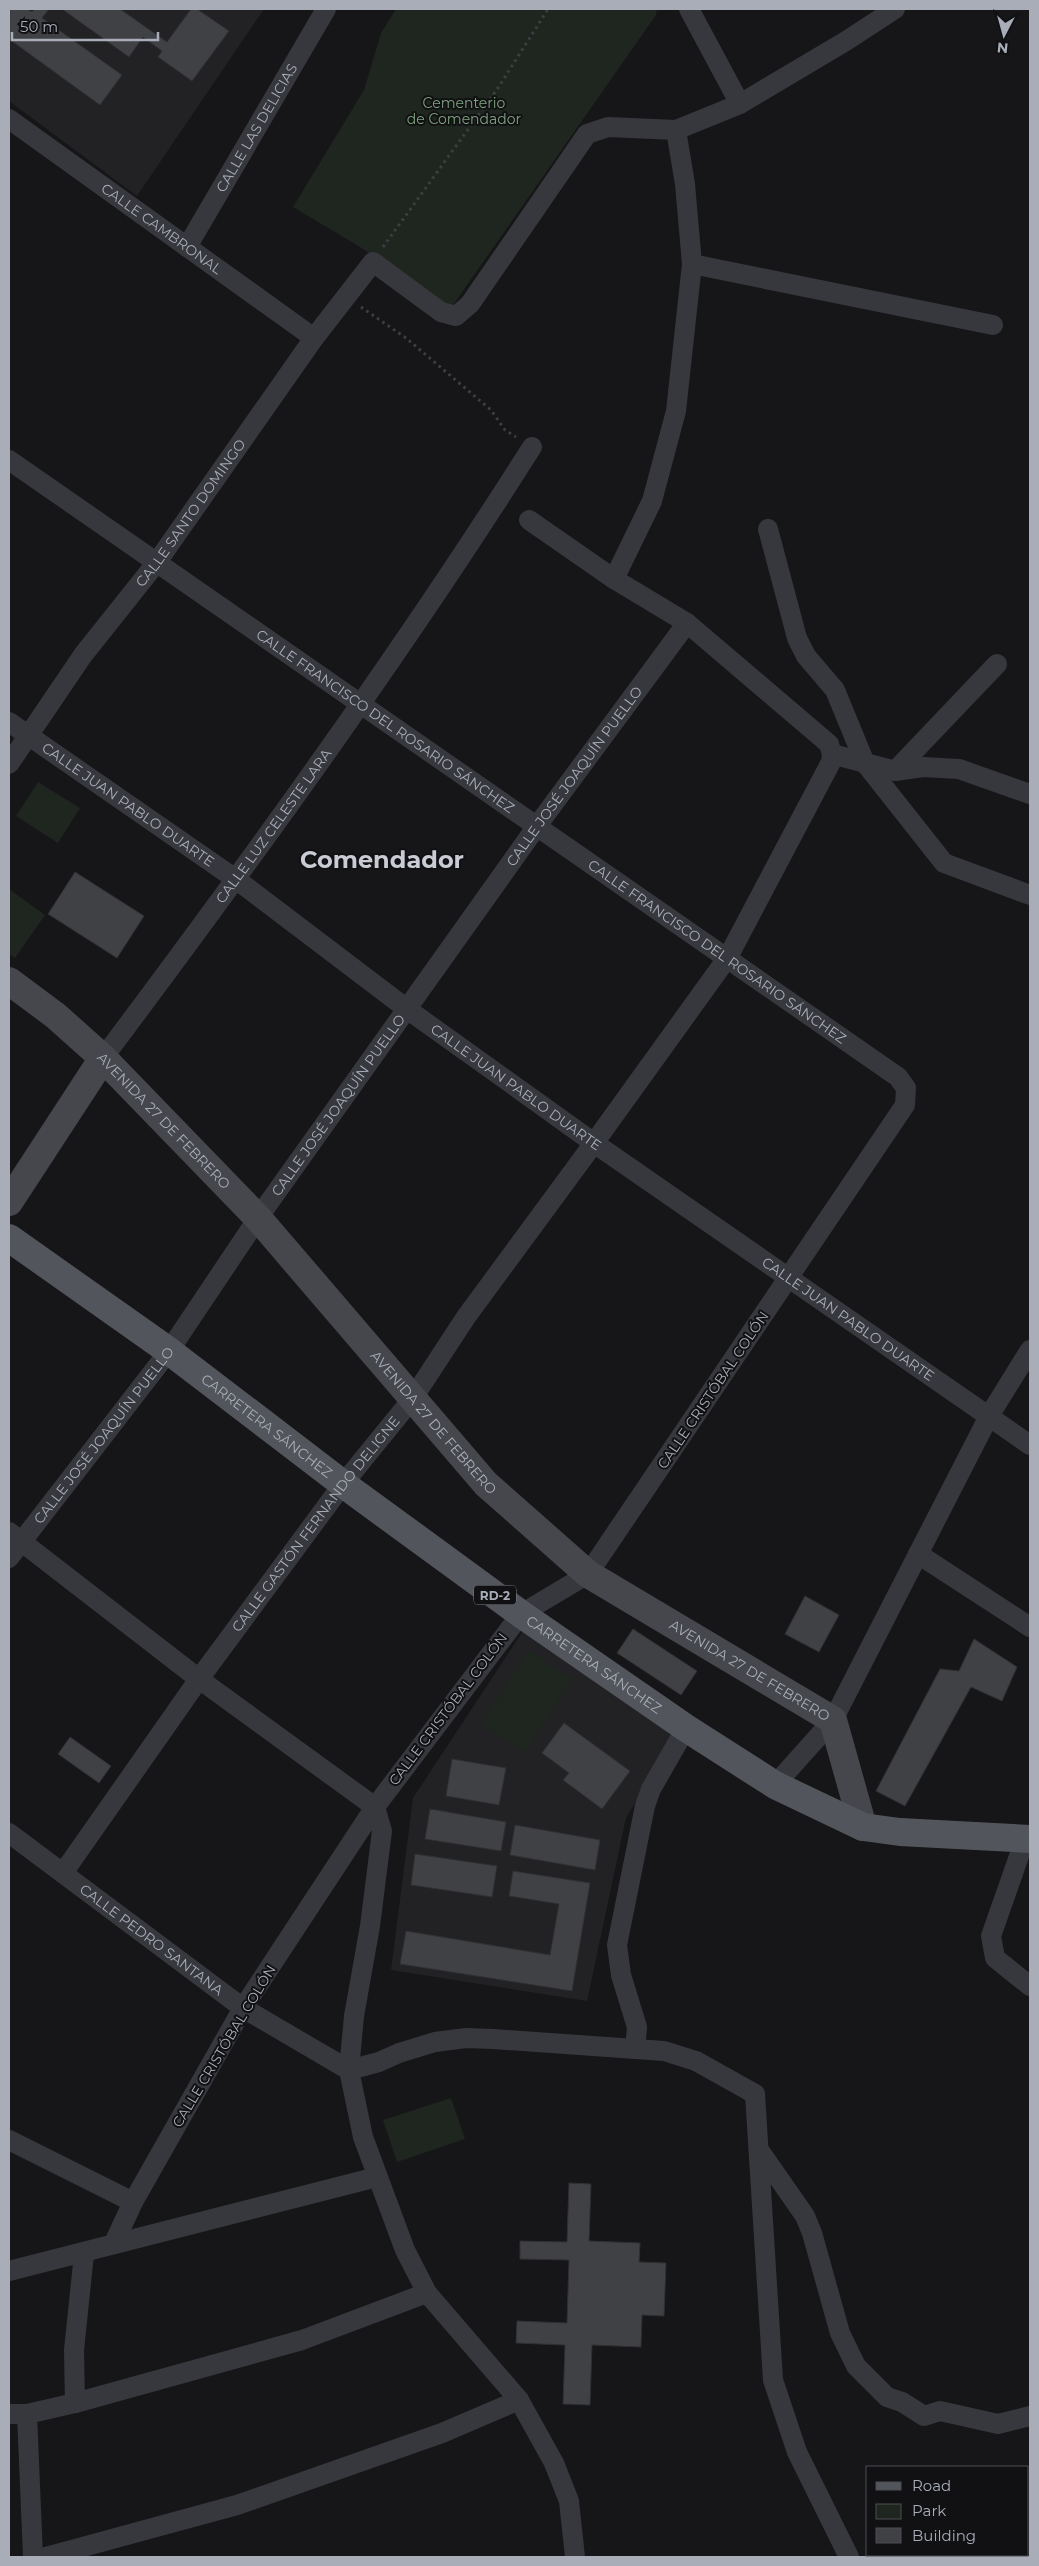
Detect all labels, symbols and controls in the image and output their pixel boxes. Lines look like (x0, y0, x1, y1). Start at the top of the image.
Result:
scale bar (12, 10, 159, 42)
north arrow (979, 10, 1029, 60)
text: 50 m (20, 17, 58, 36)
text: N (996, 38, 1009, 57)
street label: CALLE LAS DELICIAS (212, 60, 301, 195)
park label: Cementerio de Comendador (407, 94, 522, 128)
street label: CALLE CAMBRONAL (98, 179, 226, 279)
street label: CALLE SANTO DOMINGO (132, 435, 250, 591)
street label: CALLE FRANCISCO DEL ROSARIO SÁNCHEZ (253, 625, 518, 817)
street label: CALLE JOSÉ JOAQUÍN PUELLO (502, 682, 646, 870)
street label: CALLE JUAN PABLO DUARTE (38, 739, 218, 871)
street label: CALLE LUZ CELESTE LARA (212, 744, 336, 907)
district label: Comendador (300, 845, 464, 874)
street label: CALLE FRANCISCO DEL ROSARIO SÁNCHEZ (584, 856, 850, 1047)
street label: CALLE JOSÉ JOAQUÍN PUELLO (267, 1011, 409, 1200)
street label: CALLE JUAN PABLO DUARTE (427, 1020, 605, 1154)
street label: AVENIDA 27 DE FEBRERO (93, 1048, 234, 1193)
street label: CALLE JUAN PABLO DUARTE (758, 1253, 938, 1385)
street label: CALLE CRISTÓBAL COLÓN (653, 1308, 773, 1472)
street label: CALLE JOSÉ JOAQUÍN PUELLO (30, 1343, 178, 1527)
street label: AVENIDA 27 DE FEBRERO (367, 1347, 501, 1498)
street label: CARRETERA SÁNCHEZ (198, 1370, 336, 1482)
street label: CALLE GASTÓN FERNANDO DELIGNE (228, 1412, 404, 1635)
road number: RD-2 (474, 1586, 516, 1604)
street label: CARRETERA SÁNCHEZ (523, 1611, 665, 1717)
street label: AVENIDA 27 DE FEBRERO (666, 1616, 834, 1725)
street label: CALLE CRISTÓBAL COLÓN (385, 1629, 511, 1789)
street label: CALLE PEDRO SANTANA (76, 1880, 228, 2000)
street label: CALLE CRISTÓBAL COLÓN (168, 1961, 280, 2131)
legend (866, 2466, 1029, 2556)
text: Road (912, 2476, 951, 2495)
text: Park (912, 2501, 946, 2520)
text: Building (912, 2526, 976, 2545)

